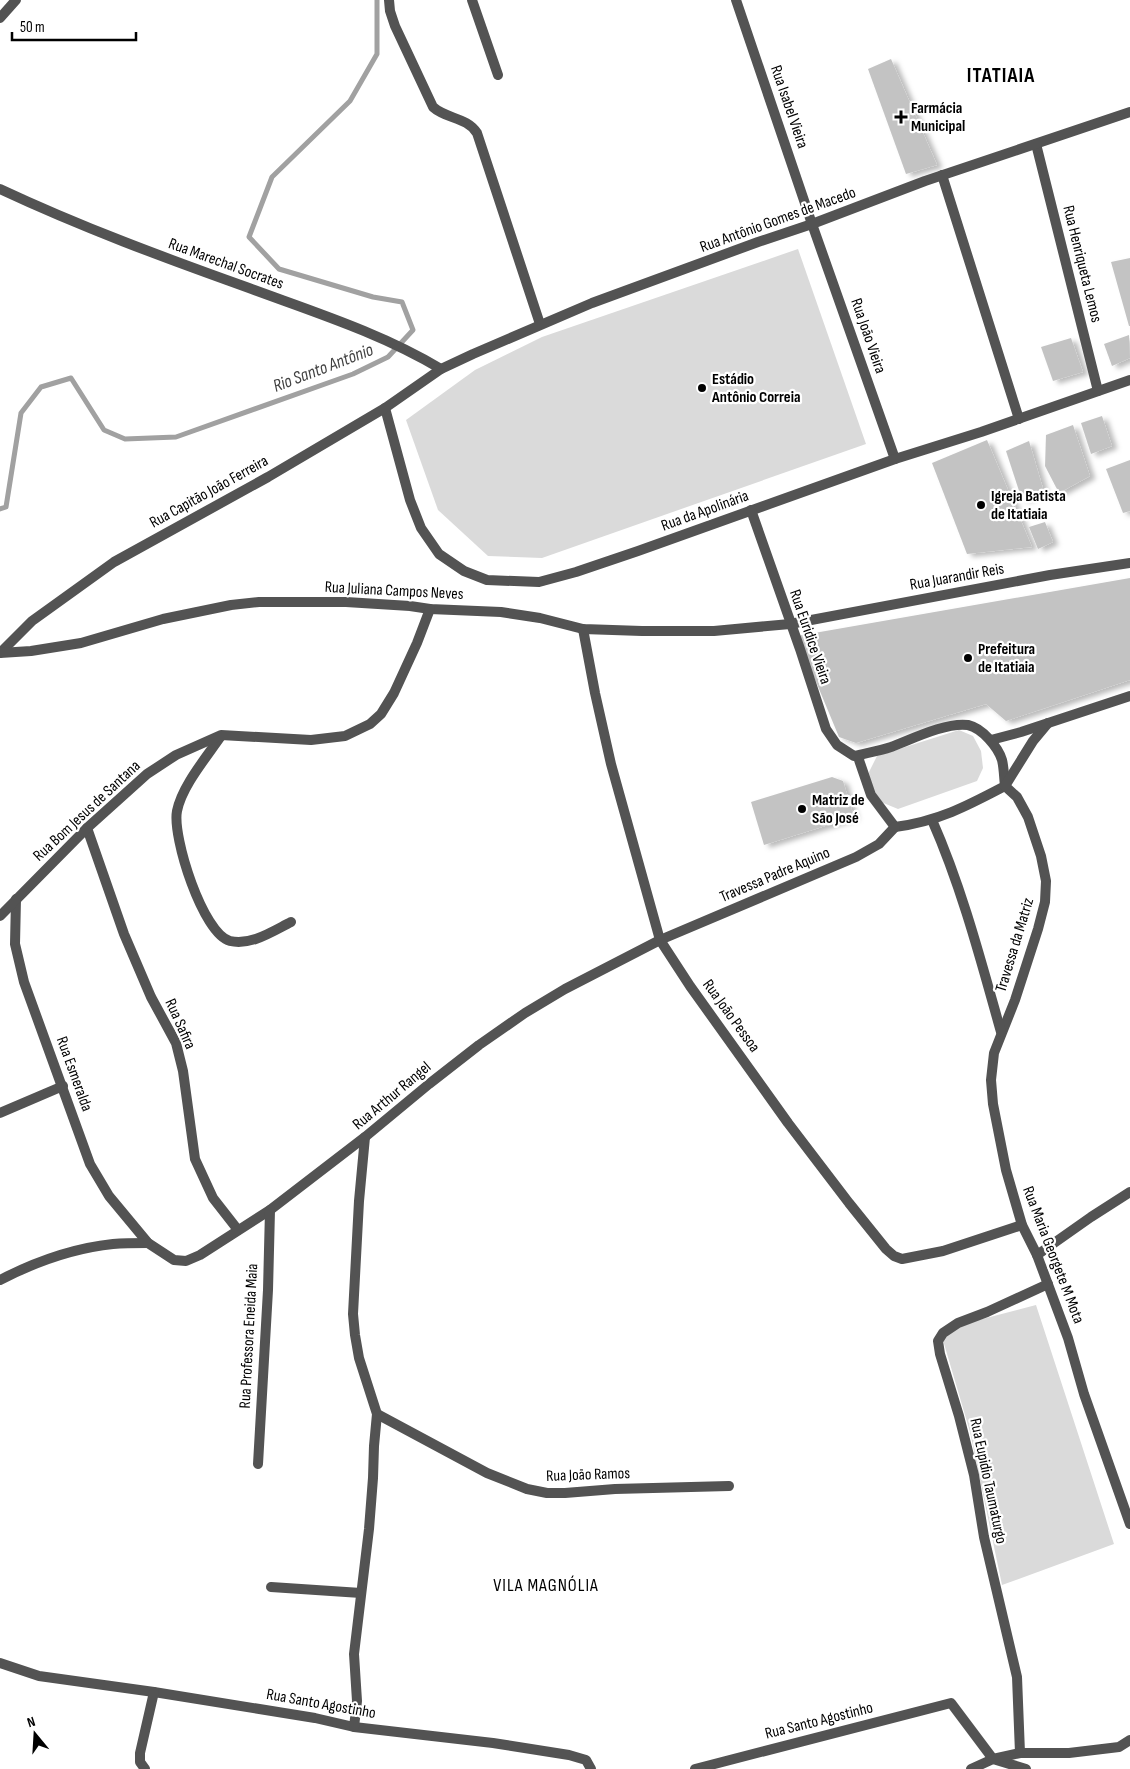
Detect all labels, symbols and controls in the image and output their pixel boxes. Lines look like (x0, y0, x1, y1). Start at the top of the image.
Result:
scale bar (12, 10, 136, 42)
text: 50 m (20, 18, 45, 37)
street label: Rua Isabel Vieira (766, 63, 812, 151)
district label: ITATIAIA (967, 63, 1035, 88)
place label: Farmácia Municipal (911, 99, 965, 136)
marker: Farmácia Municipal (895, 111, 907, 123)
street label: Rua Antônio Gomes de Macedo (698, 183, 858, 257)
street label: Rua Henriqueta Lemos (1058, 204, 1106, 325)
street label: Rua Marechal Socrates (166, 234, 286, 294)
street label: Rua João Vieira (846, 296, 890, 376)
water label: Rio Santo Antônio (270, 339, 377, 397)
place label: Estádio Antônio Correia (711, 370, 800, 407)
marker: Estádio Antônio Correia (696, 382, 708, 394)
street label: Rua Capitão João Ferreira (146, 452, 272, 532)
street label: Rua da Apolinária (659, 486, 751, 536)
place label: Igreja Batista de Itatiaia (991, 487, 1066, 524)
marker: Igreja Batista de Itatiaia (975, 499, 987, 511)
street label: Rua Juarandir Reis (908, 559, 1006, 595)
street label: Rua Juliana Campos Neves (324, 578, 464, 604)
street label: Rua Euridice Vieira (785, 587, 835, 687)
place label: Prefeitura de Itatiaia (978, 640, 1035, 677)
marker: Prefeitura de Itatiaia (962, 652, 974, 664)
street label: Rua Bom Jesus de Santana (30, 757, 144, 865)
place label: Matriz de São José (812, 791, 865, 828)
marker: Matriz de São José (796, 803, 808, 815)
street label: Travessa Padre Aquino (717, 843, 833, 907)
street label: Travessa da Matriz (992, 895, 1038, 994)
street label: Rua João Pessoa (698, 976, 764, 1056)
street label: Rua Safira (160, 996, 200, 1052)
street label: Rua Esmeralda (52, 1034, 96, 1114)
street label: Rua Arthur Rangel (349, 1058, 435, 1134)
street label: Rua Maria Georgete M Mota (1018, 1184, 1088, 1326)
street label: Rua Professora Eneida Maia (236, 1263, 262, 1409)
street label: Rua Eupidio Taumaturgo (965, 1416, 1011, 1546)
street label: Rua João Ramos (546, 1464, 631, 1486)
district label: VILA MAGNÓLIA (493, 1575, 599, 1596)
street label: Rua Santo Agostinho (265, 1685, 377, 1723)
street label: Rua Santo Agostinho (763, 1698, 875, 1744)
north arrow (10, 1709, 60, 1759)
text: N (25, 1713, 37, 1731)

